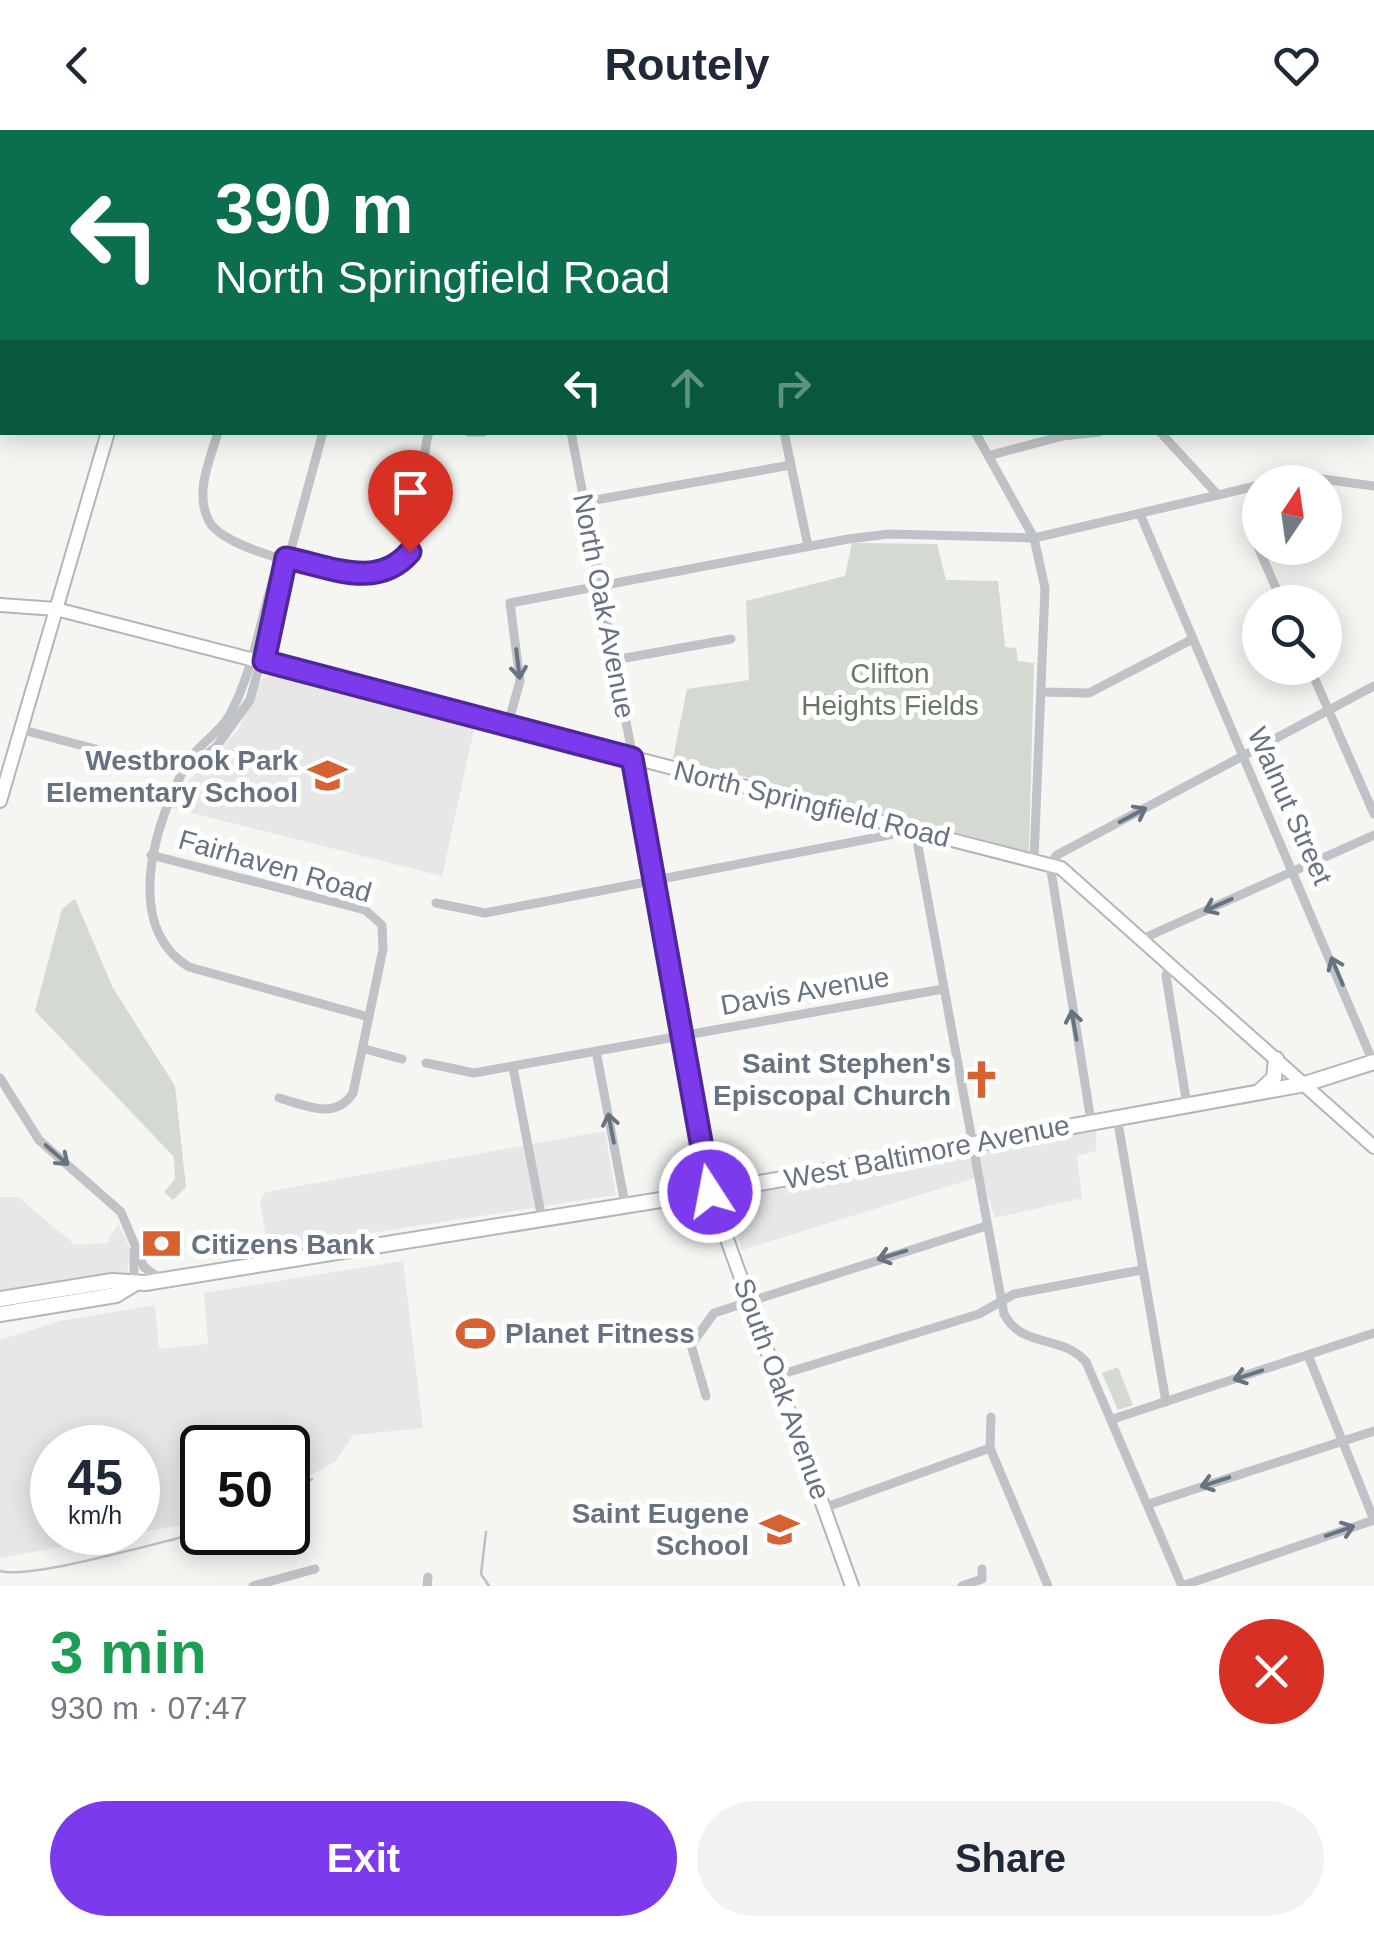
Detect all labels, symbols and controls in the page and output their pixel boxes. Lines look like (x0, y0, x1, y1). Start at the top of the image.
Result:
icon: back (50, 38, 105, 93)
icon: heart (1269, 38, 1324, 93)
text: Routely (604, 39, 770, 90)
icon: left (50, 170, 180, 300)
text: 390 m (215, 170, 413, 248)
text: North Springfield Road (215, 252, 670, 303)
icon: left (555, 360, 610, 415)
icon: ahead (660, 360, 715, 415)
icon: right (765, 360, 820, 415)
pin (368, 450, 453, 553)
icon: arrive (383, 465, 438, 520)
north arrow (1242, 465, 1342, 565)
map controls (1242, 465, 1342, 685)
street label: North Oak Avenue (567, 491, 641, 721)
button: search (1242, 585, 1342, 685)
one-way arrow (509, 647, 528, 680)
park label: Clifton Heights Fields (801, 658, 979, 721)
street label: Walnut Street (1242, 723, 1339, 890)
place label: Westbrook Park Elementary School (46, 745, 298, 808)
school or university icon: Westbrook Park Elementary School (307, 755, 349, 797)
street label: North Springfield Road (671, 755, 953, 853)
one-way arrow (1118, 805, 1148, 824)
street label: Fairhaven Road (175, 824, 375, 908)
one-way arrow (1203, 897, 1234, 915)
one-way arrow (1327, 956, 1345, 987)
street label: Davis Avenue (718, 961, 892, 1021)
one-way arrow (1064, 1010, 1083, 1042)
place label: Saint Stephen's Episcopal Church (713, 1048, 951, 1111)
church icon: Saint Stephen's Episcopal Church (960, 1058, 1002, 1100)
street label: West Baltimore Avenue (782, 1109, 1072, 1195)
one-way arrow (600, 1113, 619, 1145)
position arrow (658, 1140, 762, 1244)
one-way arrow (44, 1144, 69, 1167)
bank icon: Citizens Bank (140, 1223, 182, 1265)
place label: Citizens Bank (191, 1229, 375, 1260)
one-way arrow (877, 1247, 909, 1265)
street label: South Oak Avenue (728, 1274, 836, 1504)
sports icon: Planet Fitness (454, 1312, 496, 1354)
place label: Planet Fitness (505, 1318, 695, 1349)
one-way arrow (1234, 1367, 1265, 1385)
speed limit sign: 50 (180, 1425, 310, 1555)
text: 45 (67, 1450, 123, 1506)
one-way arrow (1199, 1475, 1231, 1493)
place label: Saint Eugene School (572, 1498, 749, 1561)
text: km/h (68, 1501, 122, 1529)
school or university icon: Saint Eugene School (758, 1508, 800, 1550)
one-way arrow (1324, 1521, 1356, 1539)
text: 3 min (50, 1619, 207, 1686)
button: close (1219, 1619, 1324, 1724)
text: 930 m · 07:47 (50, 1690, 247, 1726)
button: Exit (50, 1801, 677, 1916)
button: Share (697, 1801, 1324, 1916)

